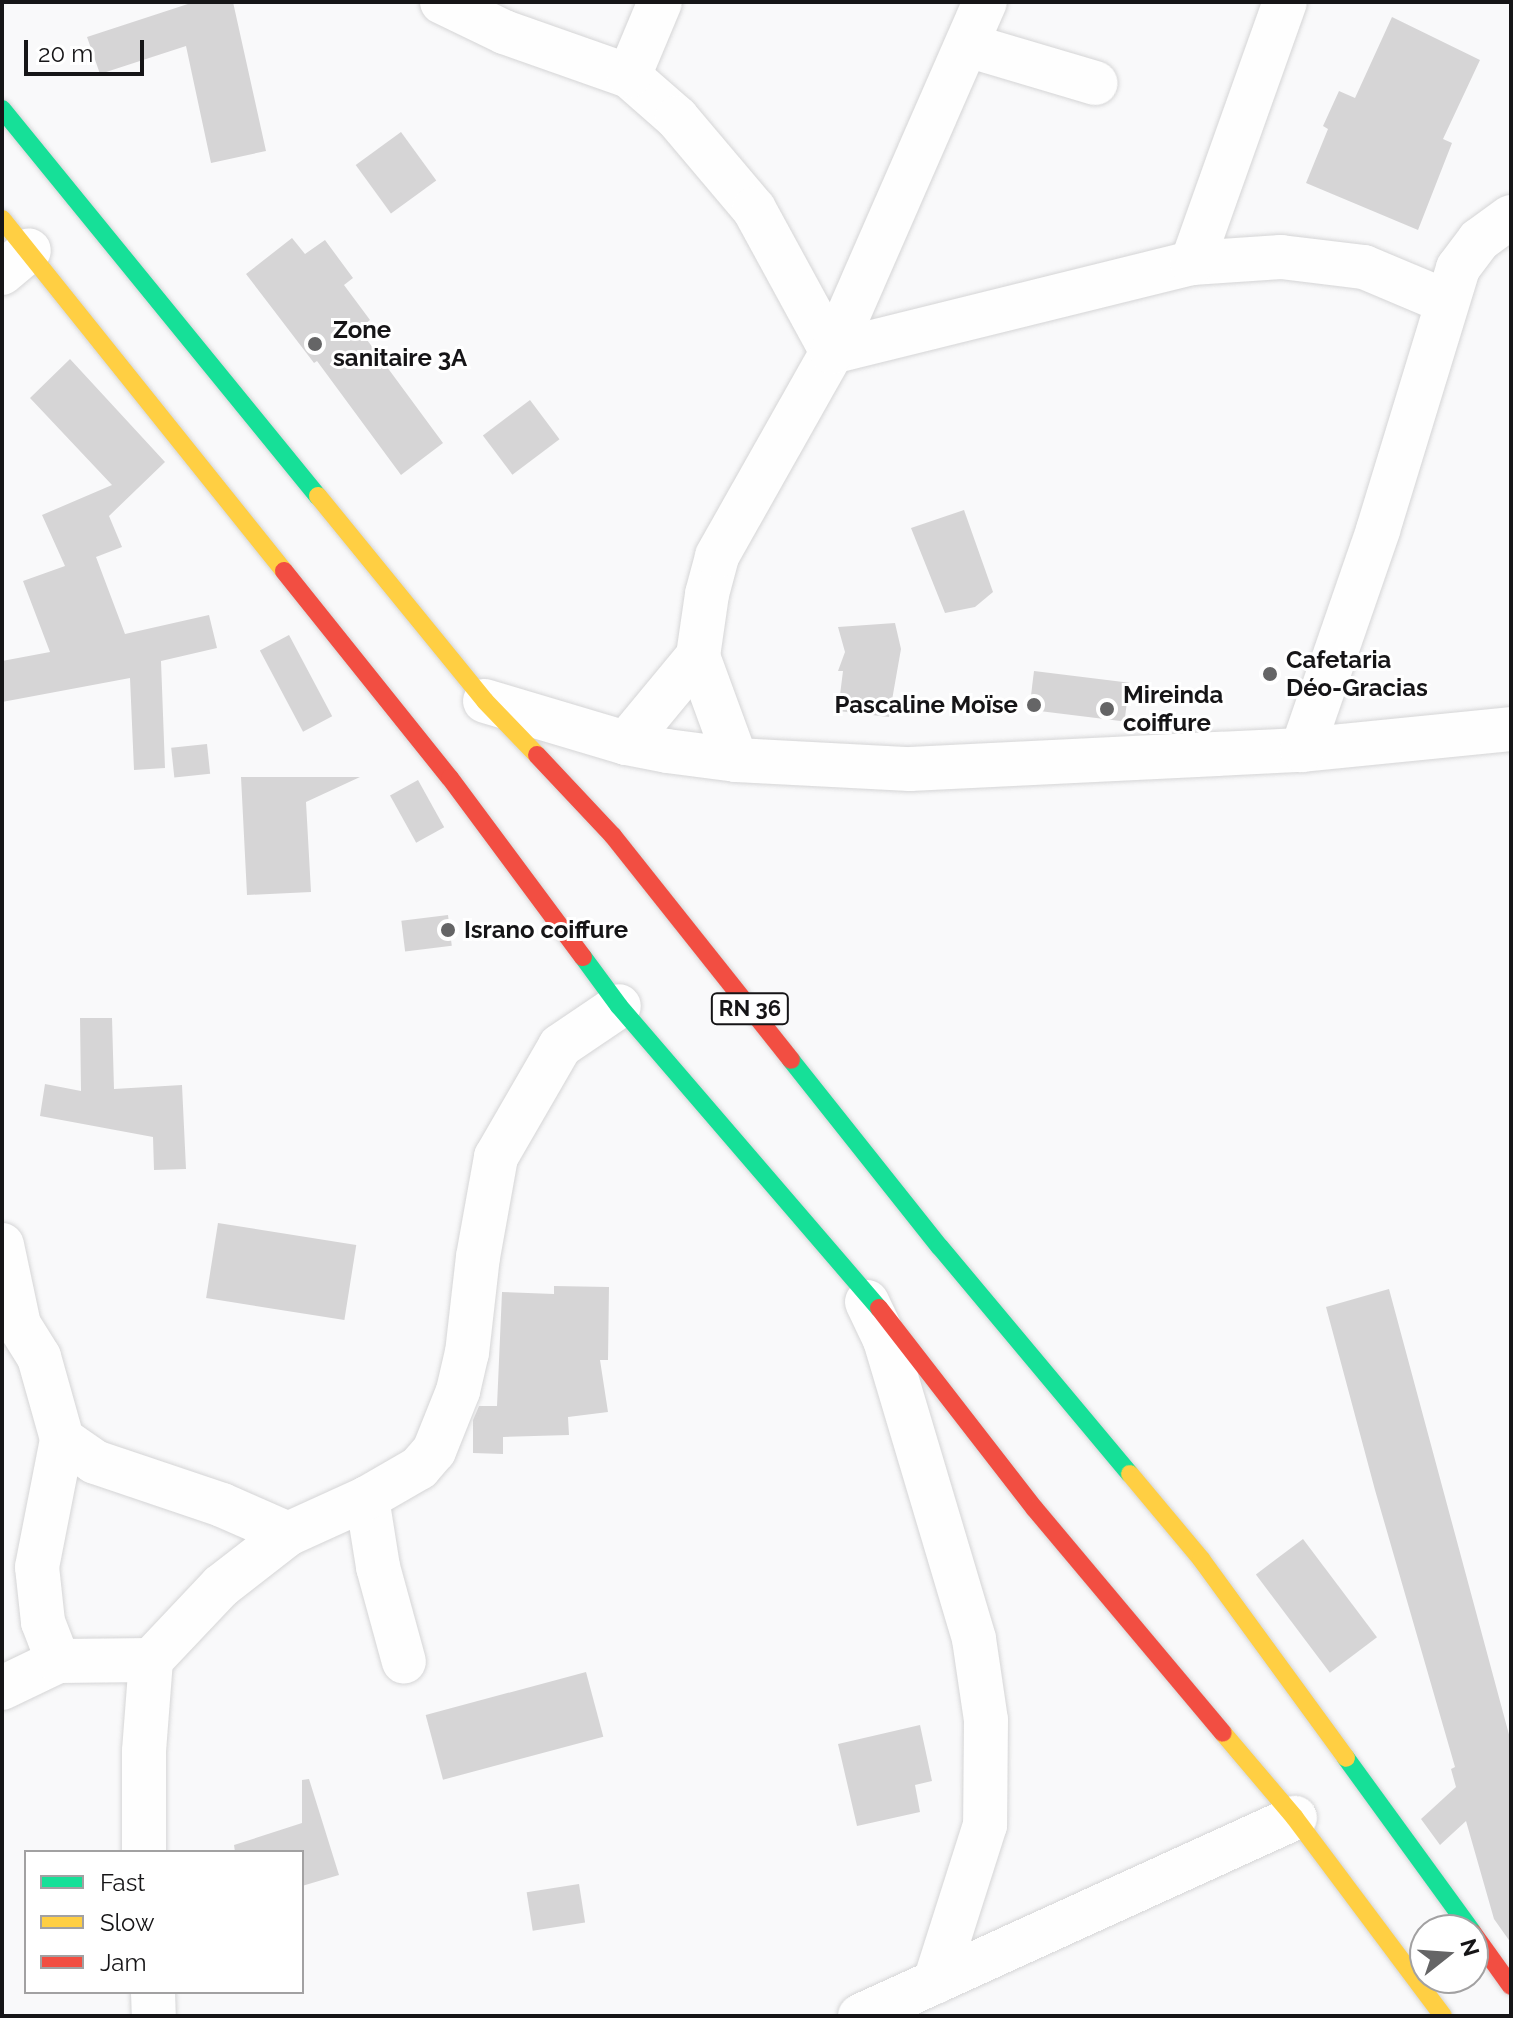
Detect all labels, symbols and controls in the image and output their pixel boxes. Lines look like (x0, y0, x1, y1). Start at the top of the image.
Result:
scale bar (28, 24, 148, 74)
text: 20 m (38, 39, 93, 68)
place label: Zone sanitaire 3A (333, 316, 467, 372)
marker: Zone sanitaire 3A (304, 333, 326, 355)
place label: Cafetaria Déo-Gracias (1286, 646, 1428, 702)
marker: Cafetaria Déo-Gracias (1261, 665, 1279, 683)
place label: Mireinda coiffure (1123, 681, 1223, 737)
place label: Pascaline Moïse (834, 691, 1018, 719)
marker: Pascaline Moïse (1025, 696, 1043, 714)
marker: Mireinda coiffure (1098, 700, 1116, 718)
place label: Israno coiffure (464, 916, 628, 944)
marker: Israno coiffure (439, 921, 457, 939)
road number: RN 36 (710, 991, 790, 1027)
legend (24, 1850, 304, 1994)
text: Fast (100, 1868, 145, 1897)
text: Slow (100, 1908, 154, 1937)
north arrow (1409, 1914, 1489, 1994)
text: N (1455, 1936, 1485, 1959)
text: Jam (100, 1948, 146, 1977)

